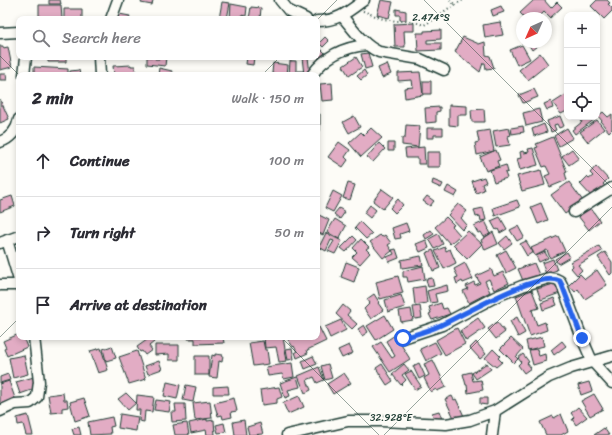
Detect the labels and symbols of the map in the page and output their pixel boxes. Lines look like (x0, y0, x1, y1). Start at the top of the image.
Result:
text: 2.474°S (412, 9, 450, 27)
north arrow (516, 12, 552, 48)
route start (394, 329, 412, 347)
route end (573, 329, 591, 347)
text: 32.928°E (370, 409, 413, 427)

